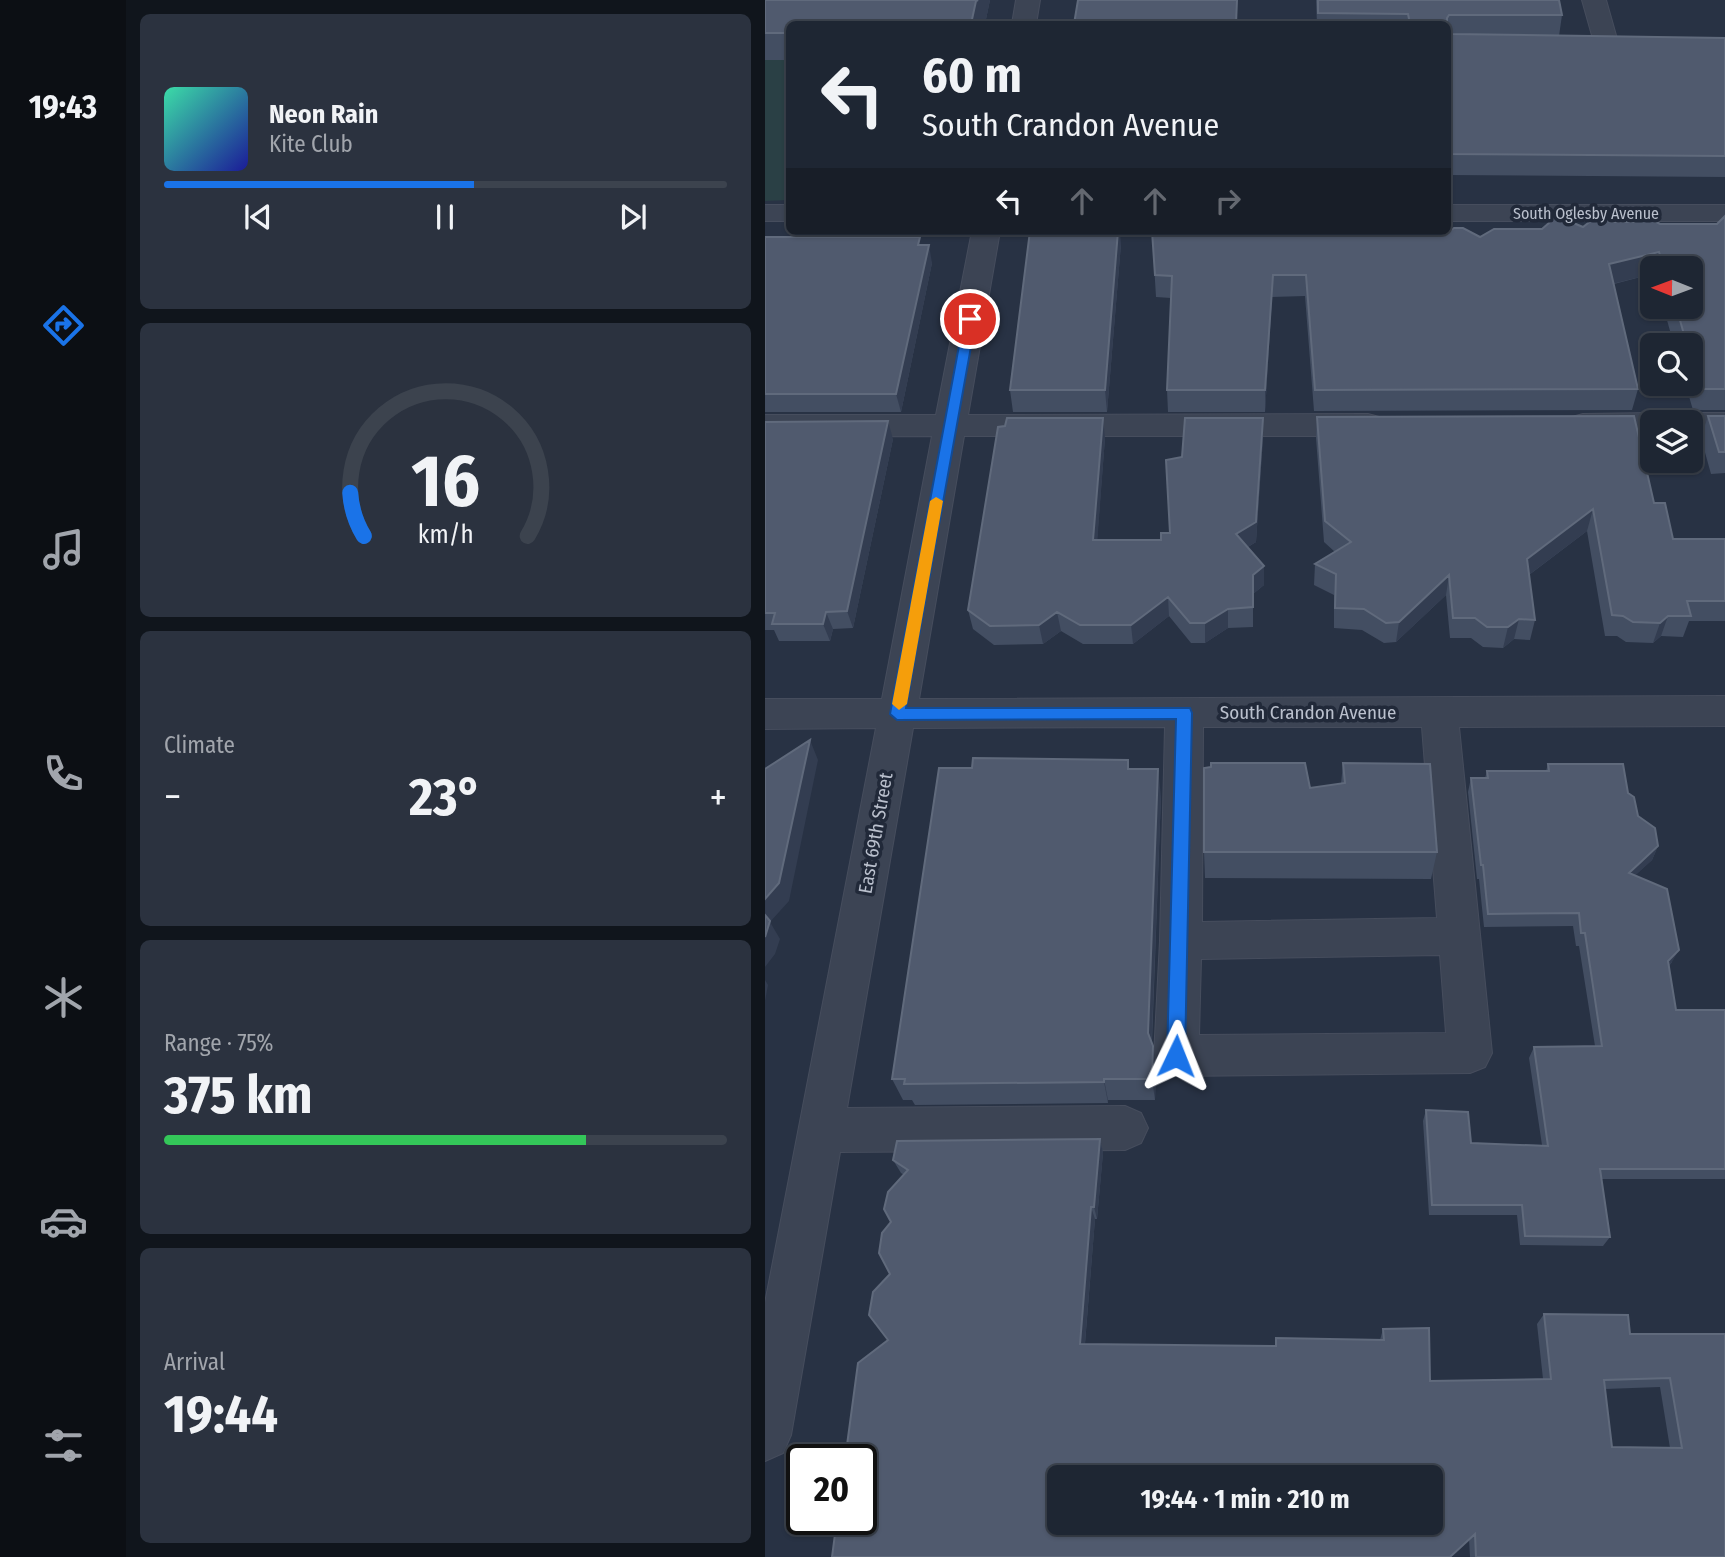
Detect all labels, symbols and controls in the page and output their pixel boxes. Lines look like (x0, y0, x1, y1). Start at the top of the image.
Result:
text: 60 m (922, 46, 1022, 105)
icon: left (807, 49, 898, 140)
text: 19:43 (29, 88, 97, 126)
text: Neon Rain (269, 99, 378, 130)
text: South Crandon Avenue (922, 106, 1219, 144)
text: Kite Club (269, 130, 353, 158)
icon: left (990, 182, 1028, 220)
icon: ahead (1063, 182, 1101, 220)
icon: ahead (1136, 182, 1174, 220)
icon: right (1209, 182, 1247, 220)
icon: previous (239, 198, 277, 236)
icon: pause (426, 198, 464, 236)
icon: next (614, 198, 652, 236)
street label: South Oglesby Avenue (1513, 204, 1659, 223)
north arrow (1640, 256, 1703, 318)
map controls (1640, 256, 1703, 473)
pin (940, 289, 1000, 349)
icon: arrive (951, 300, 989, 338)
icon: directions (39, 301, 88, 350)
button: search (1640, 333, 1703, 396)
button: layers (1640, 410, 1703, 473)
text: 16 (411, 438, 480, 525)
text: km/h (418, 520, 473, 550)
icon: music (39, 525, 88, 574)
street label: South Crandon Avenue (1220, 701, 1396, 724)
text: Climate (164, 731, 235, 759)
icon: phone (39, 749, 88, 798)
text: 23° (409, 766, 482, 829)
street label: East 69th Street (854, 770, 898, 895)
text: − (164, 774, 181, 820)
text: + (710, 774, 727, 820)
icon: climate (39, 973, 88, 1022)
position arrow (1139, 1019, 1213, 1093)
text: Range · 75% (164, 1029, 273, 1057)
text: 375 km (164, 1064, 312, 1127)
icon: car (39, 1197, 88, 1246)
text: Arrival (164, 1348, 225, 1376)
text: 19:44 (164, 1383, 278, 1446)
icon: filters (39, 1421, 88, 1470)
speed limit sign: 20 (786, 1444, 877, 1535)
text: 19:44 · 1 min · 210 m (1140, 1484, 1350, 1515)

